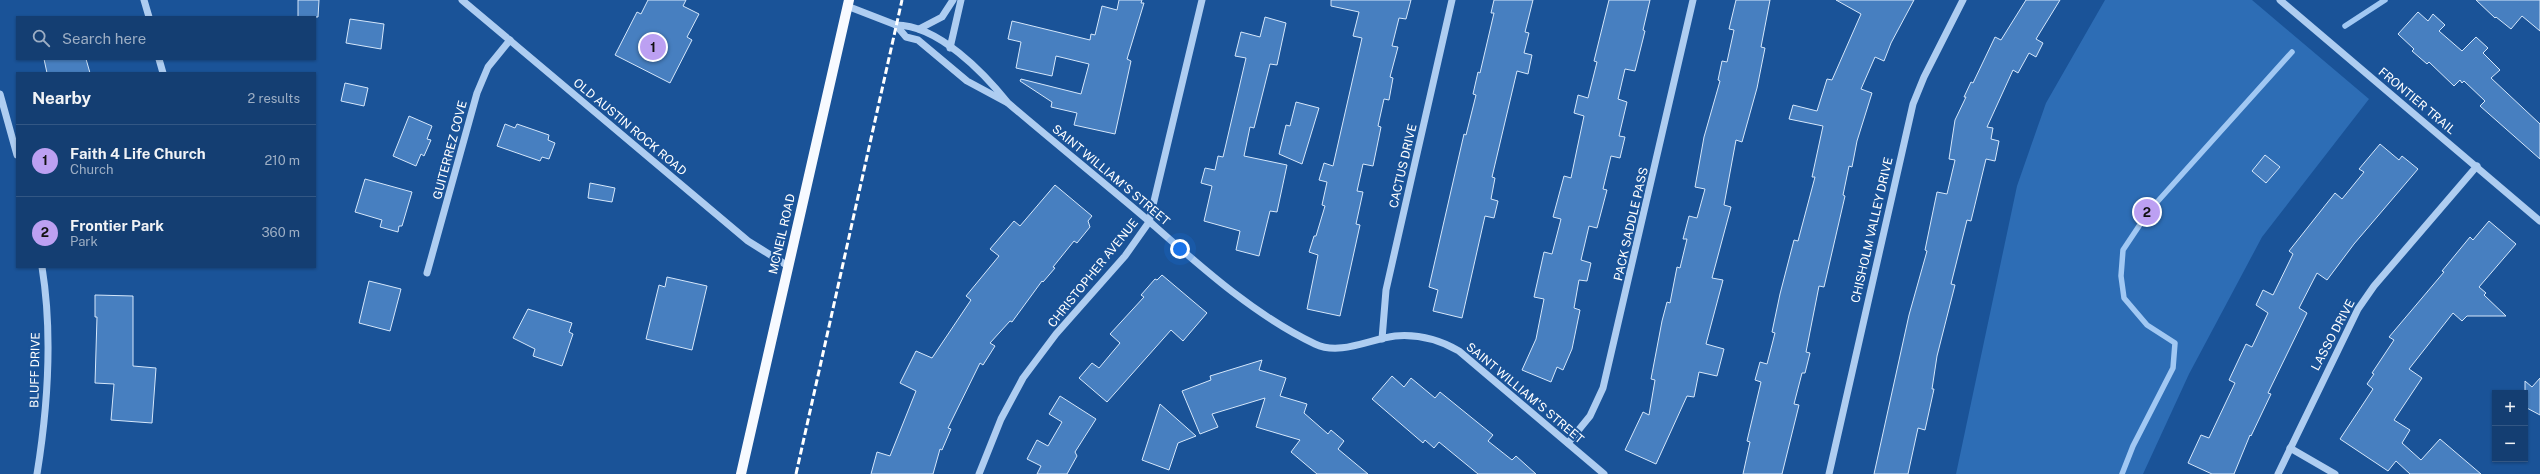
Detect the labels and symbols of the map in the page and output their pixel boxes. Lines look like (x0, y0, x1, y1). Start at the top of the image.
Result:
pin: 1 (640, 32, 666, 62)
street label: FRONTIER TRAIL (2376, 65, 2458, 137)
street label: OLD AUSTIN ROCK ROAD (571, 76, 689, 178)
street label: GUITERREZ COVE (430, 99, 470, 201)
street label: SAINT WILLIAM'S STREET (1049, 122, 1173, 228)
street label: CACTUS DRIVE (1386, 122, 1420, 210)
street label: CHISHOLM VALLEY DRIVE (1848, 156, 1896, 304)
street label: PACK SADDLE PASS (1611, 166, 1651, 282)
street label: MCNEIL ROAD (766, 193, 798, 275)
pin: 2 (2134, 197, 2160, 227)
street label: CHRISTOPHER AVENUE (1045, 216, 1141, 330)
your location (1170, 239, 1190, 259)
street label: LASSO DRIVE (2308, 297, 2358, 373)
street label: BLUFF DRIVE (27, 332, 43, 408)
street label: SAINT WILLIAM'S STREET (1463, 340, 1587, 446)

